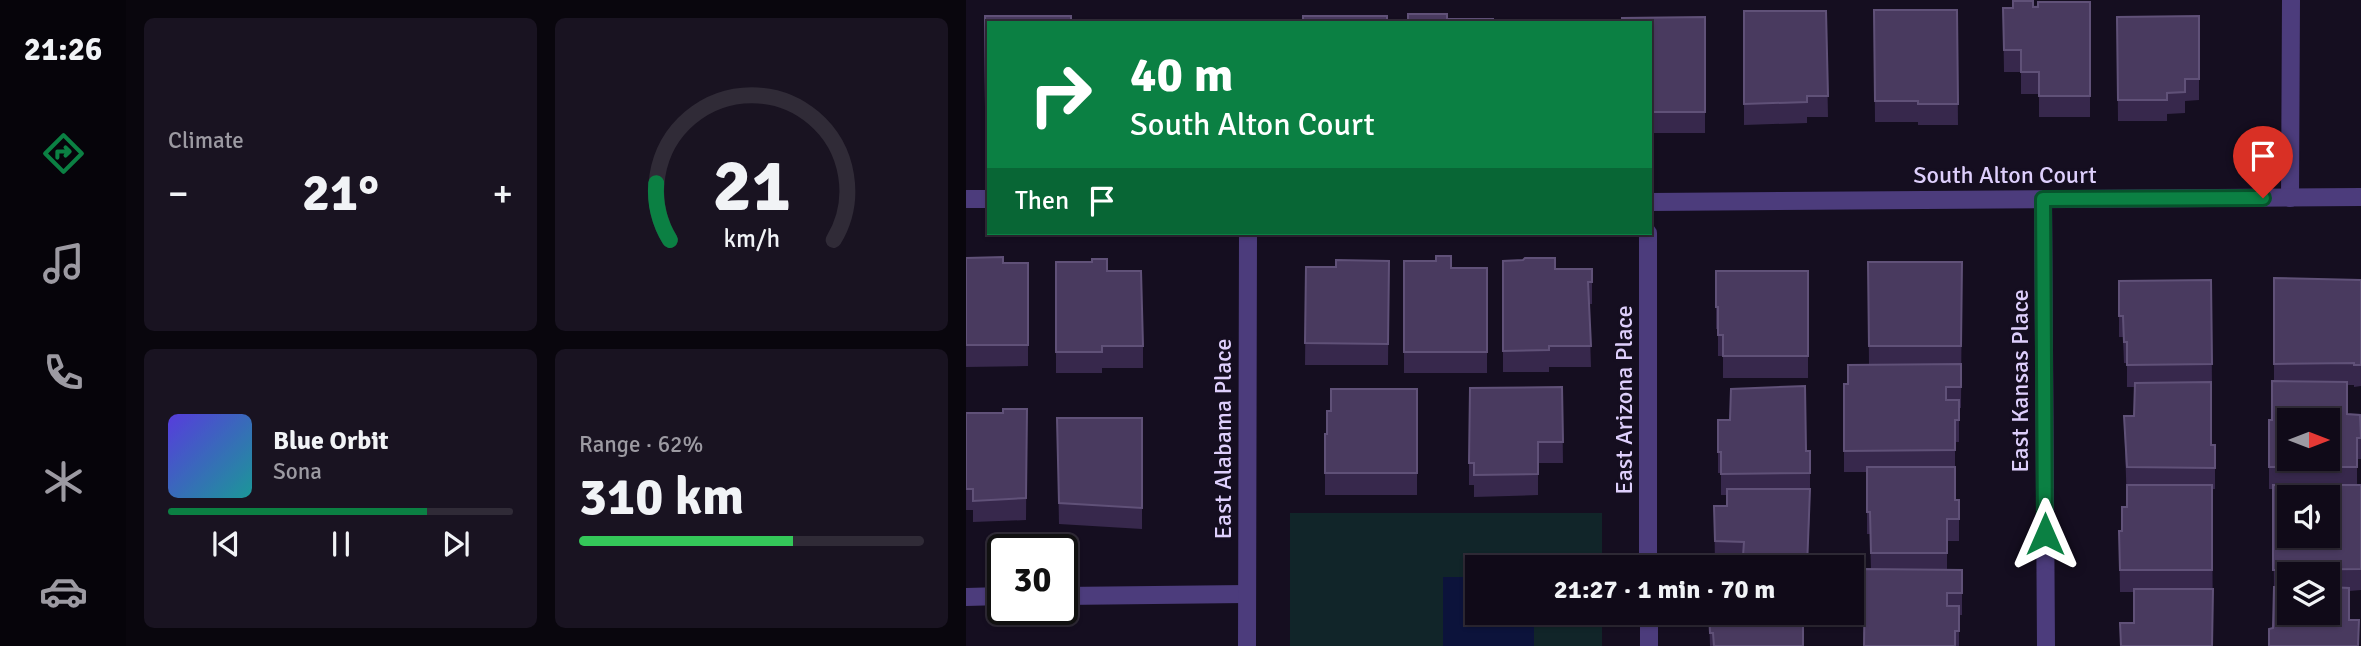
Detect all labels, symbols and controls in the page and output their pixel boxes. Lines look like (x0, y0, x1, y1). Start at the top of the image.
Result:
text: 21:26 (24, 30, 102, 69)
text: 40 m (1130, 45, 1233, 105)
icon: right (1015, 49, 1106, 140)
text: South Alton Court (1130, 105, 1375, 144)
text: Climate (168, 126, 244, 155)
pin (2233, 126, 2293, 198)
icon: directions (39, 129, 88, 178)
icon: arrive (2244, 137, 2282, 175)
text: 21 (712, 143, 791, 232)
street label: South Alton Court (1913, 160, 2097, 190)
text: 21° (302, 161, 379, 225)
text: − (168, 170, 189, 217)
text: + (492, 170, 513, 217)
icon: arrive (1083, 182, 1121, 220)
text: Then (1015, 185, 1069, 217)
text: km/h (723, 223, 780, 254)
icon: music (39, 239, 88, 288)
street label: East Kansas Place (2005, 289, 2035, 473)
street label: East Arizona Place (1609, 305, 1639, 495)
street label: East Alabama Place (1208, 339, 1238, 539)
icon: phone (39, 348, 88, 397)
north arrow (2277, 408, 2340, 471)
map controls (2277, 408, 2340, 625)
text: Blue Orbit (273, 425, 389, 457)
text: Range · 62% (579, 430, 703, 459)
icon: climate (39, 457, 88, 506)
text: Sona (273, 457, 322, 486)
text: 310 km (579, 465, 744, 529)
button: sound (2277, 485, 2340, 548)
position arrow (2008, 497, 2082, 571)
icon: previous (207, 525, 245, 563)
icon: pause (322, 525, 360, 563)
icon: next (437, 525, 475, 563)
speed limit sign: 30 (987, 534, 1078, 625)
button: layers (2277, 562, 2340, 625)
icon: car (39, 567, 88, 616)
text: 21:27 · 1 min · 70 m (1554, 574, 1775, 606)

